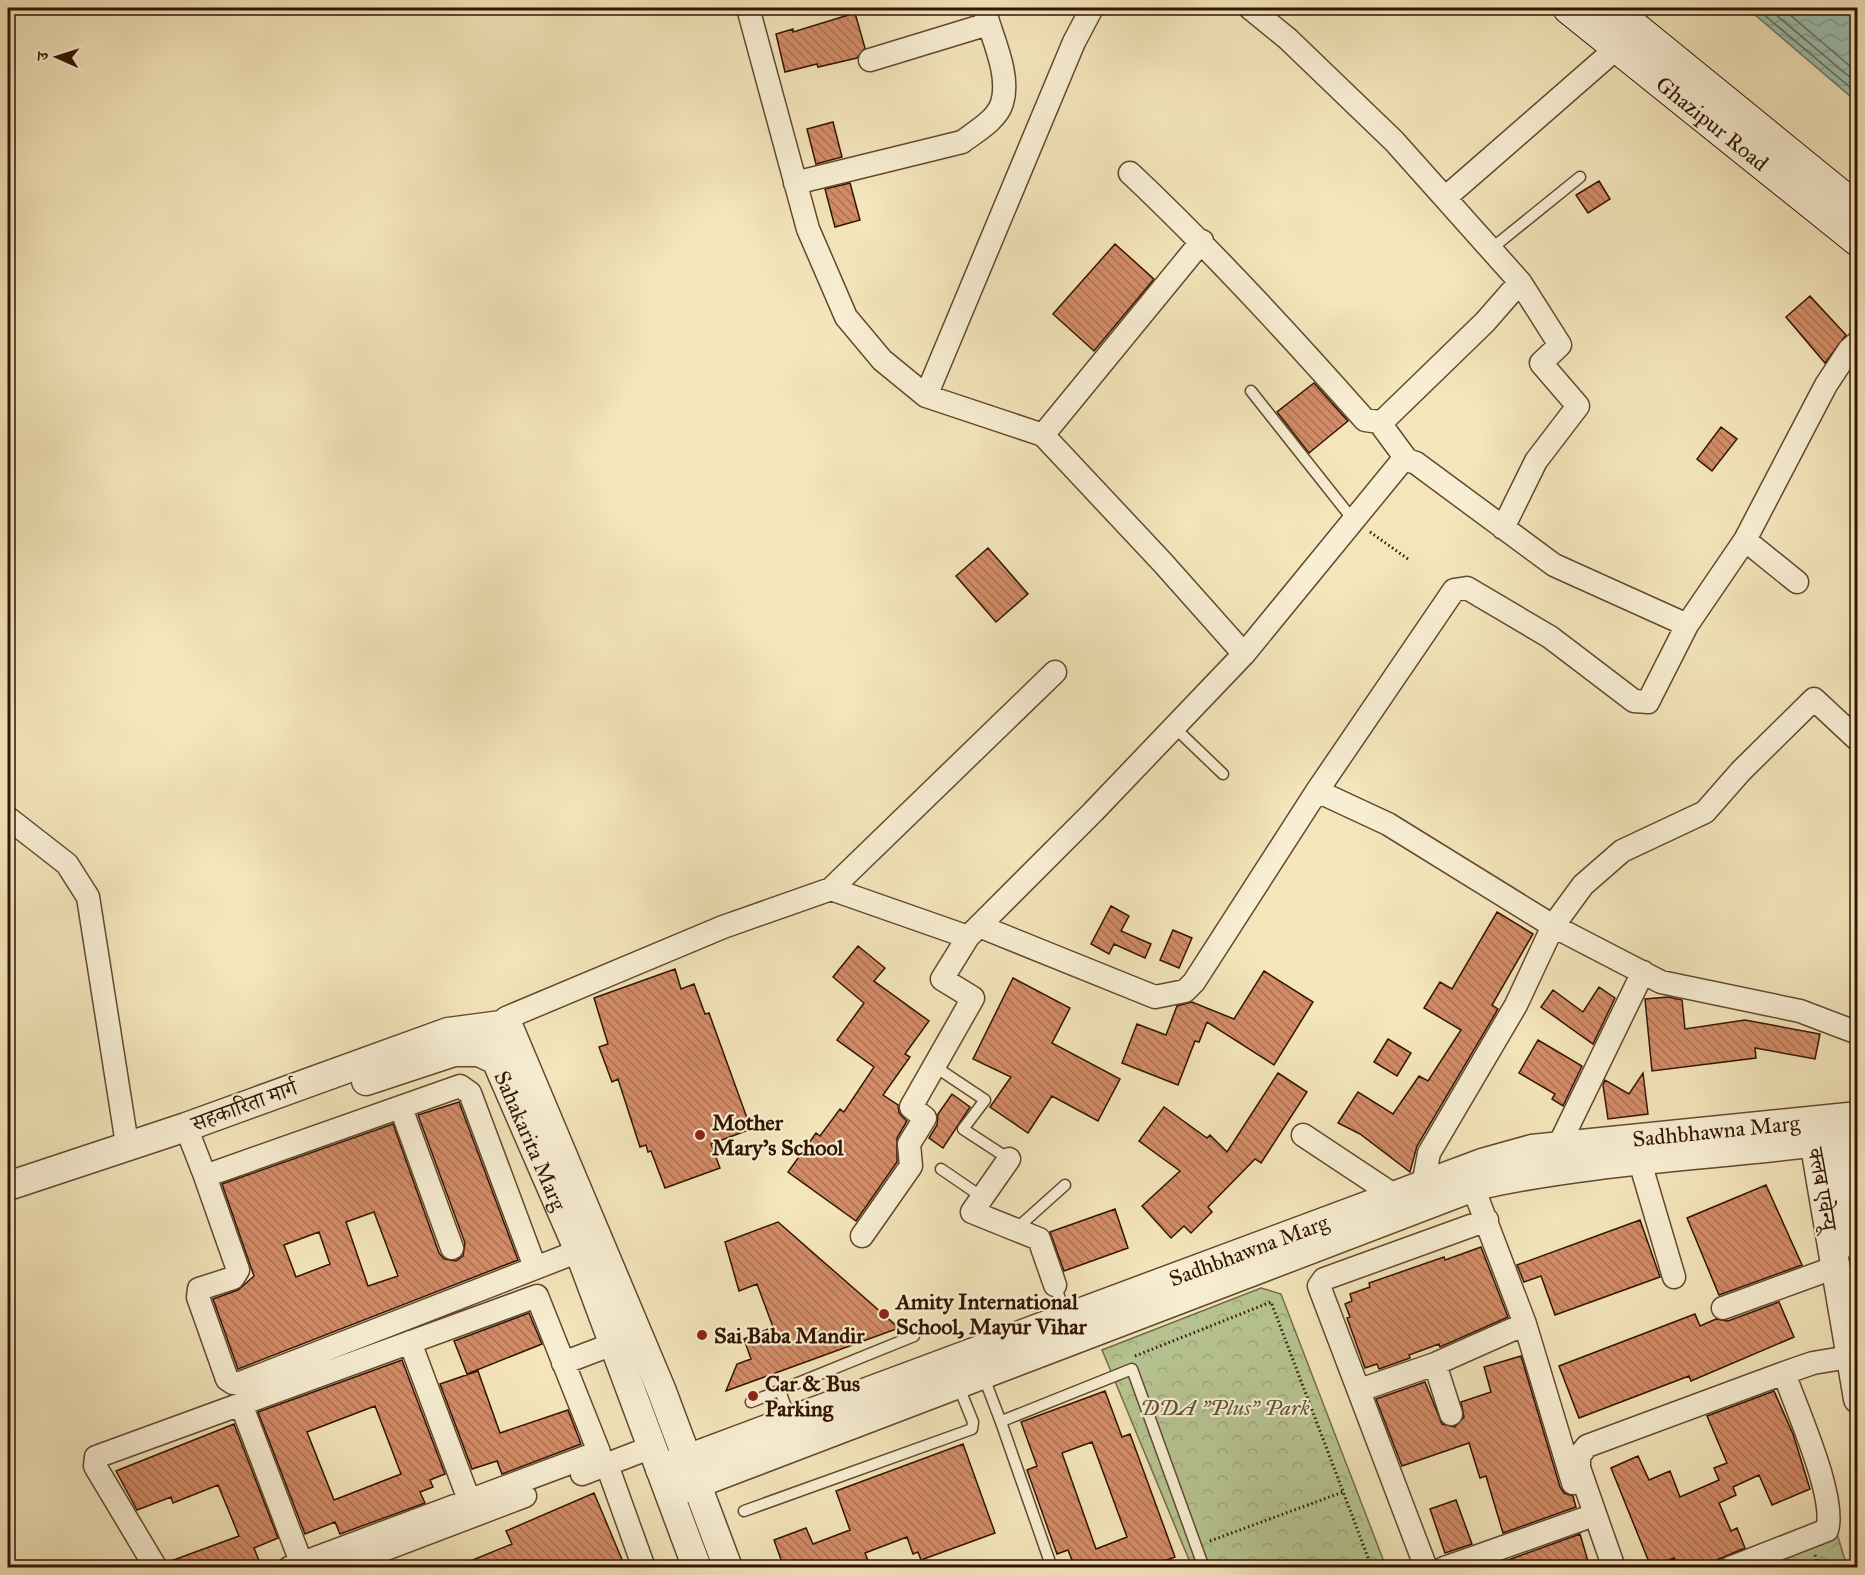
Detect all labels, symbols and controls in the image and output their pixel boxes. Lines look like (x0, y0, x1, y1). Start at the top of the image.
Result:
north arrow (27, 27, 87, 87)
text: उ (33, 50, 52, 62)
street label: Ghazipur Road (1650, 70, 1774, 177)
street label: Sahakarita Marg (488, 1067, 573, 1215)
street label: सहकारिता मार्ग (187, 1073, 302, 1137)
place label: Mother Mary's School (712, 1109, 845, 1161)
street label: Sadhbhawna Marg (1631, 1109, 1802, 1153)
marker: Mother Mary's School (693, 1128, 707, 1142)
street label: क्लब एवेन्यू (1801, 1145, 1844, 1237)
street label: Sadhbhawna Marg (1165, 1208, 1333, 1292)
place label: Amity International School, Mayur Vihar (894, 1288, 1088, 1340)
marker: Amity International School, Mayur Vihar (877, 1307, 891, 1321)
place label: Sai Baba Mandir (714, 1322, 865, 1349)
marker: Sai Baba Mandir (695, 1328, 709, 1342)
place label: Car & Bus Parking (765, 1370, 860, 1422)
marker: Car & Bus Parking (746, 1389, 760, 1403)
park label: DDA "Plus" Park (1140, 1394, 1310, 1421)

